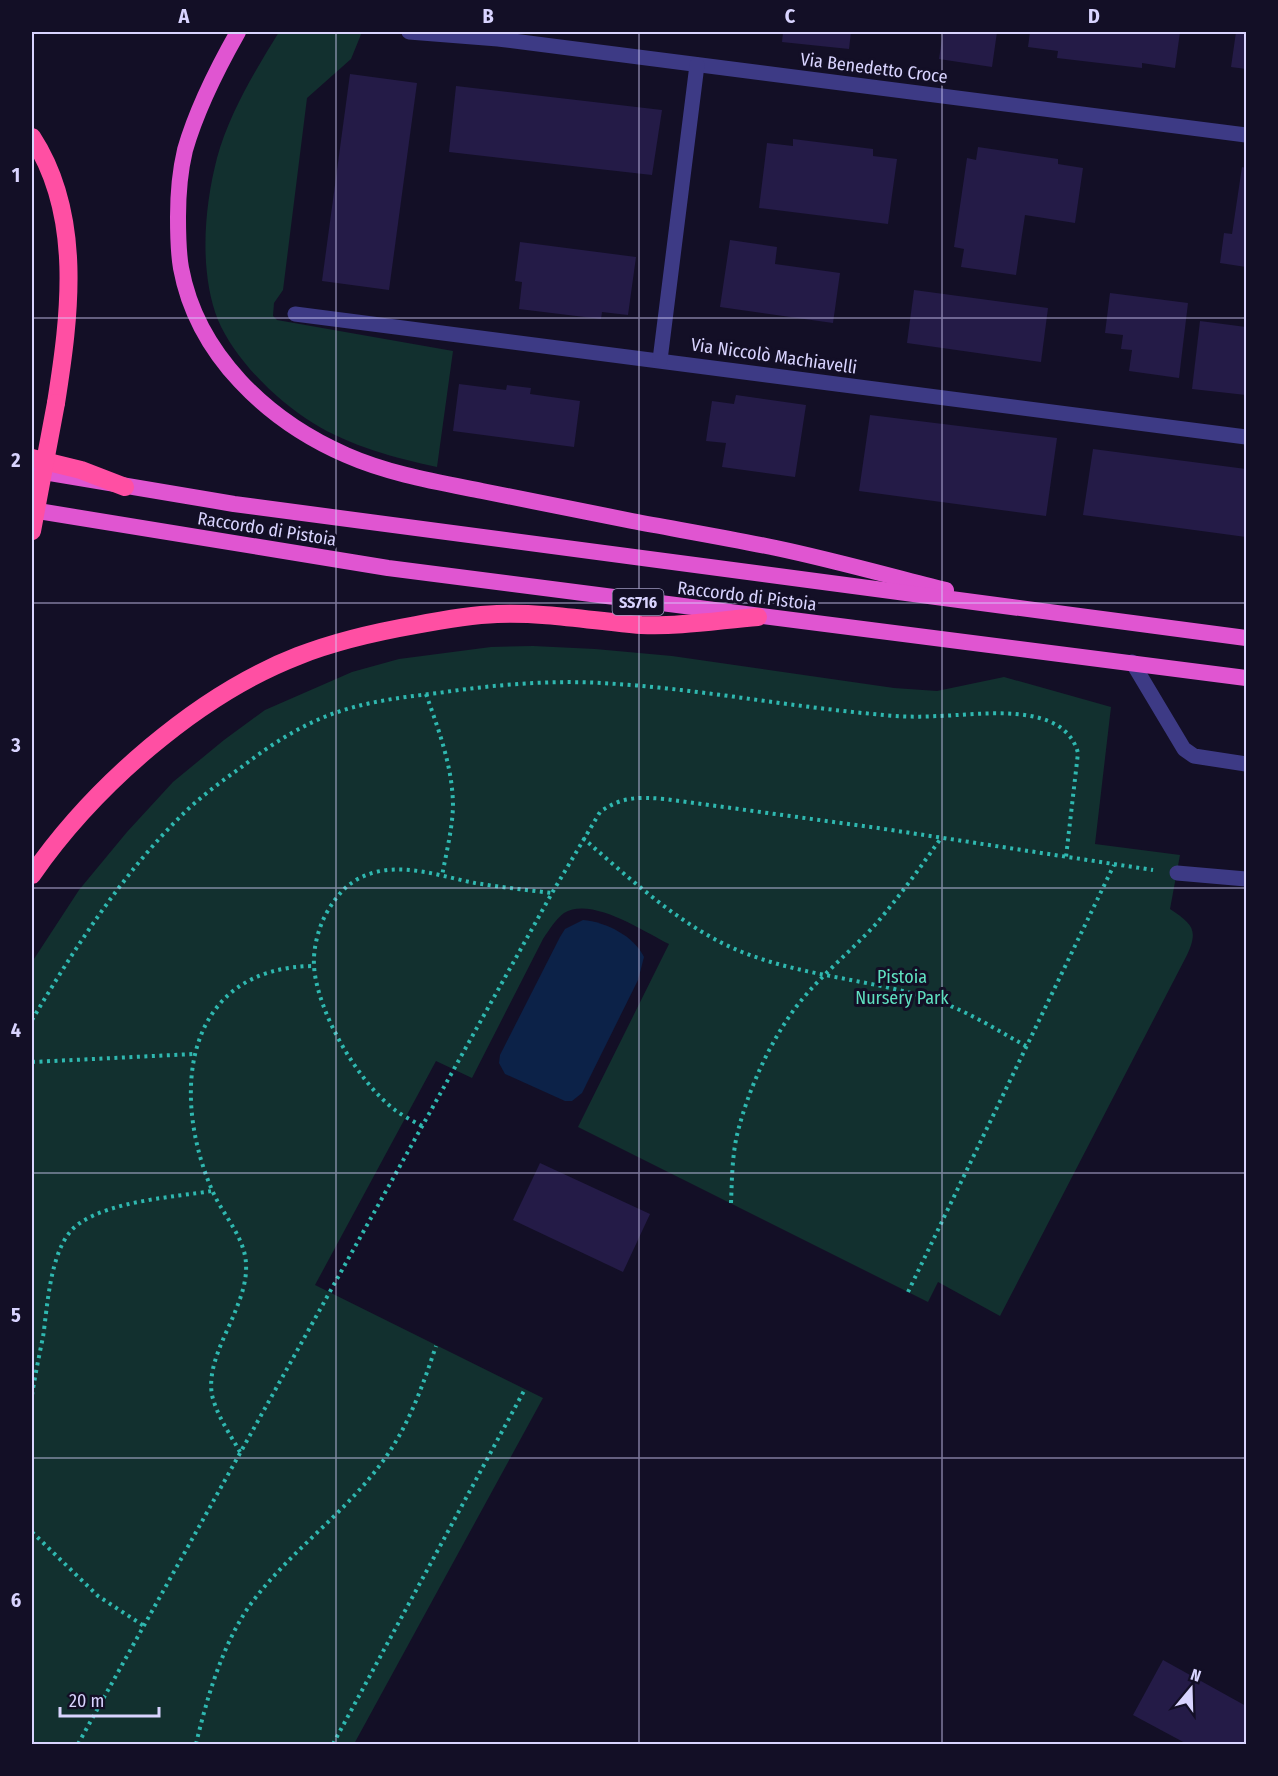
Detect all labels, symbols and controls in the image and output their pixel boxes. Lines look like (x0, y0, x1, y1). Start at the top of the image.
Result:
text: A (178, 4, 191, 28)
text: B (482, 4, 494, 28)
text: C (785, 4, 796, 28)
text: D (1088, 4, 1100, 28)
street label: Via Benedetto Croce (799, 48, 949, 88)
text: 1 (12, 163, 20, 187)
street label: Via Niccolò Machiavelli (690, 333, 858, 379)
text: 2 (10, 448, 21, 472)
street label: Raccordo di Pistoia (196, 507, 338, 551)
street label: Raccordo di Pistoia (676, 577, 818, 615)
road number: SS716 (612, 589, 664, 615)
text: 3 (10, 733, 21, 757)
park label: Pistoia Nursery Park (855, 966, 949, 1009)
text: 4 (11, 1018, 21, 1042)
text: 5 (11, 1303, 21, 1327)
text: 6 (11, 1588, 21, 1612)
north arrow (1161, 1659, 1221, 1719)
text: N (1188, 1665, 1203, 1686)
scale bar (60, 1680, 159, 1718)
text: 20 m (69, 1690, 104, 1712)

